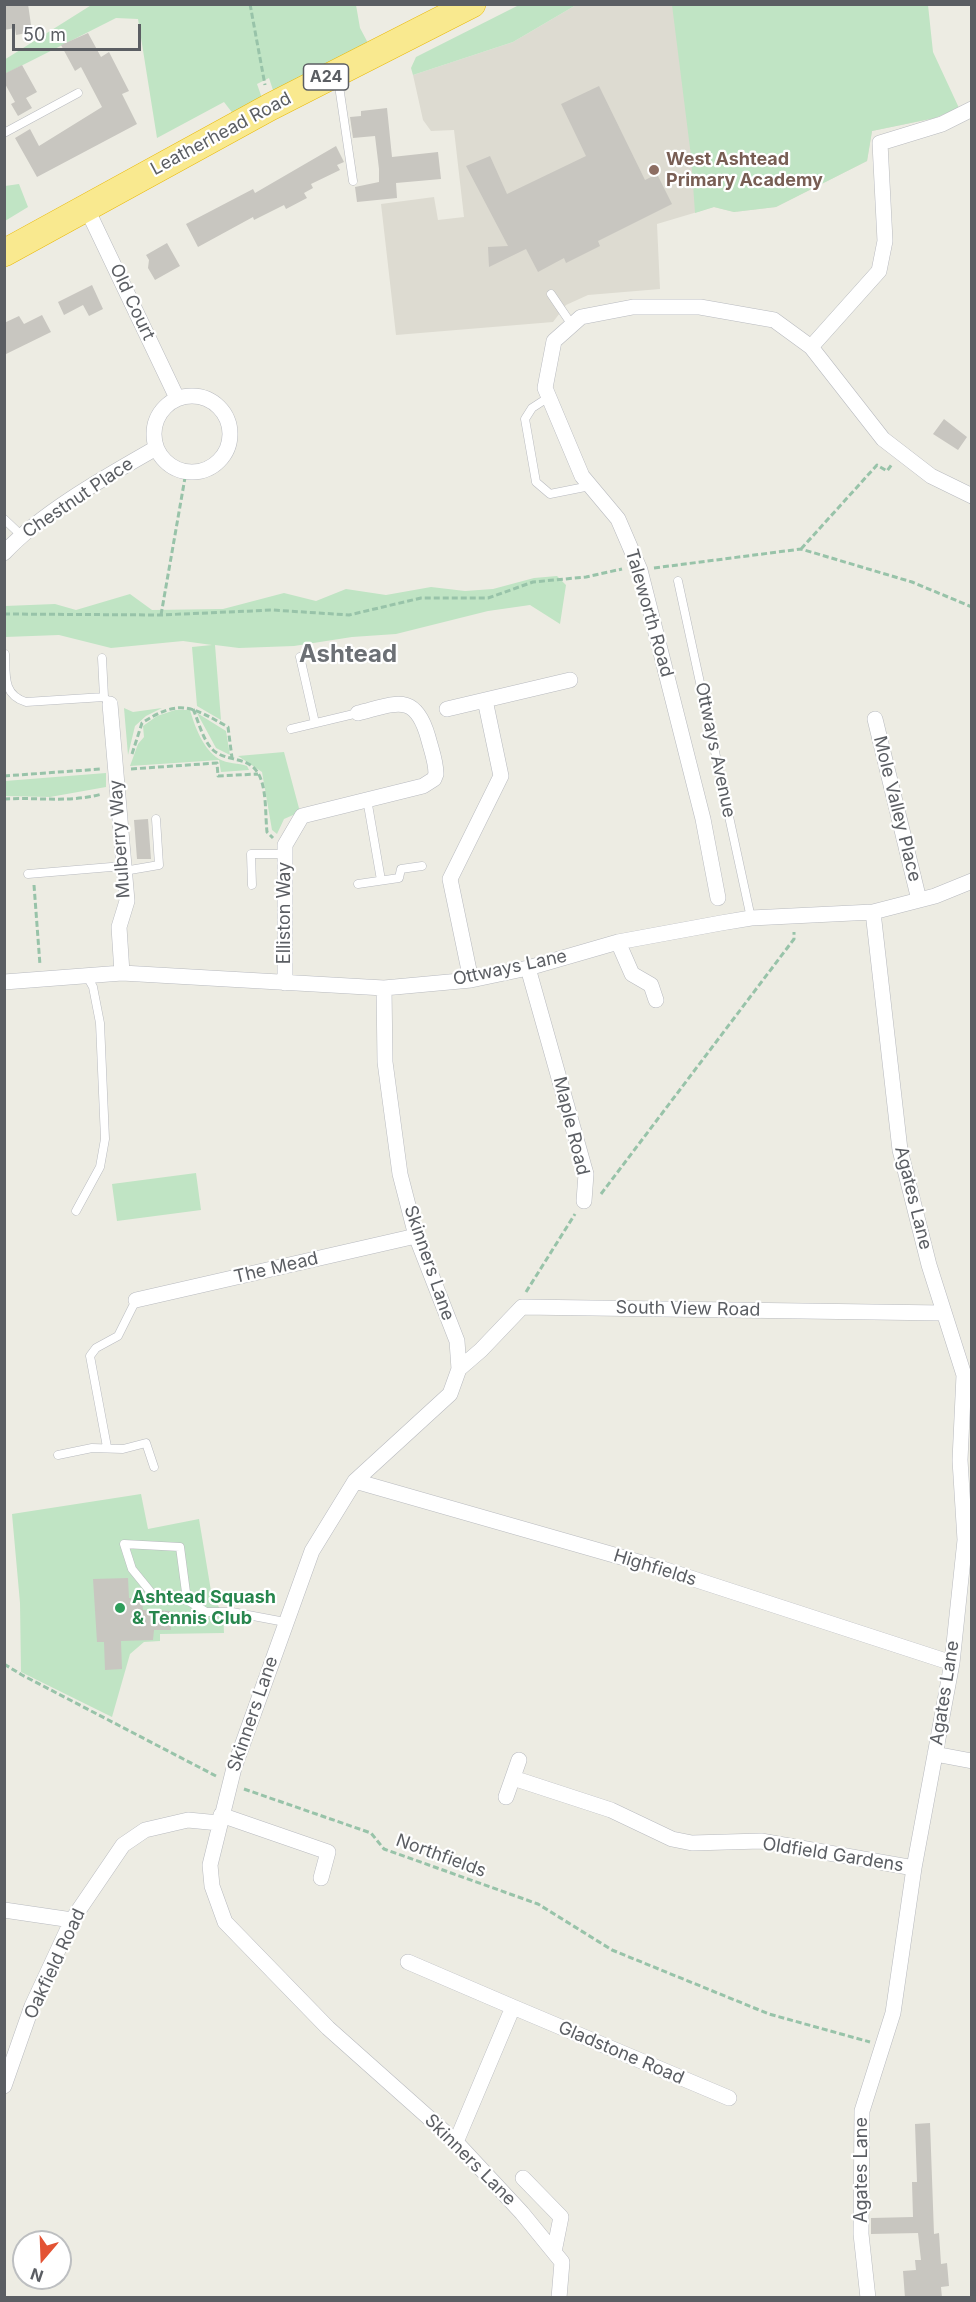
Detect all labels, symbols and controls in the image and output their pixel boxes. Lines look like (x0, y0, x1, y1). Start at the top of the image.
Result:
scale bar (15, 12, 144, 50)
text: 50 m (23, 24, 66, 45)
road number: A24 (304, 64, 348, 90)
street label: Leatherhead Road (147, 88, 295, 180)
place label: West Ashtead Primary Academy (666, 149, 823, 192)
marker: West Ashtead Primary Academy (647, 163, 661, 177)
street label: Old Court (105, 260, 159, 344)
street label: Chestnut Place (19, 453, 137, 543)
street label: Taleworth Road (620, 546, 678, 680)
district label: Ashtead (299, 641, 397, 669)
street label: Ottways Avenue (690, 680, 740, 820)
street label: Mole Valley Place (868, 734, 926, 884)
street label: Mulberry Way (105, 779, 135, 899)
street label: Elliston Way (274, 862, 296, 964)
street label: Ottways Lane (451, 945, 569, 991)
street label: Maple Road (548, 1075, 594, 1177)
street label: Agates Lane (890, 1144, 936, 1252)
street label: Skinners Lane (399, 1203, 459, 1323)
street label: The Mead (232, 1248, 320, 1288)
street label: South View Road (615, 1297, 761, 1321)
street label: Highfields (611, 1545, 699, 1591)
place label: Ashtead Squash & Tennis Club (132, 1587, 276, 1630)
marker: Ashtead Squash & Tennis Club (113, 1601, 127, 1615)
street label: Agates Lane (926, 1639, 964, 1747)
street label: Skinners Lane (223, 1654, 283, 1774)
street label: Northfields (393, 1830, 489, 1882)
street label: Oldfield Gardens (761, 1833, 905, 1877)
street label: Oakfield Road (20, 1905, 90, 2023)
street label: Gladstone Road (555, 2017, 687, 2089)
street label: Skinners Lane (420, 2110, 520, 2210)
street label: Agates Lane (851, 2117, 873, 2223)
north arrow (12, 2230, 72, 2290)
text: N (28, 2264, 46, 2287)

